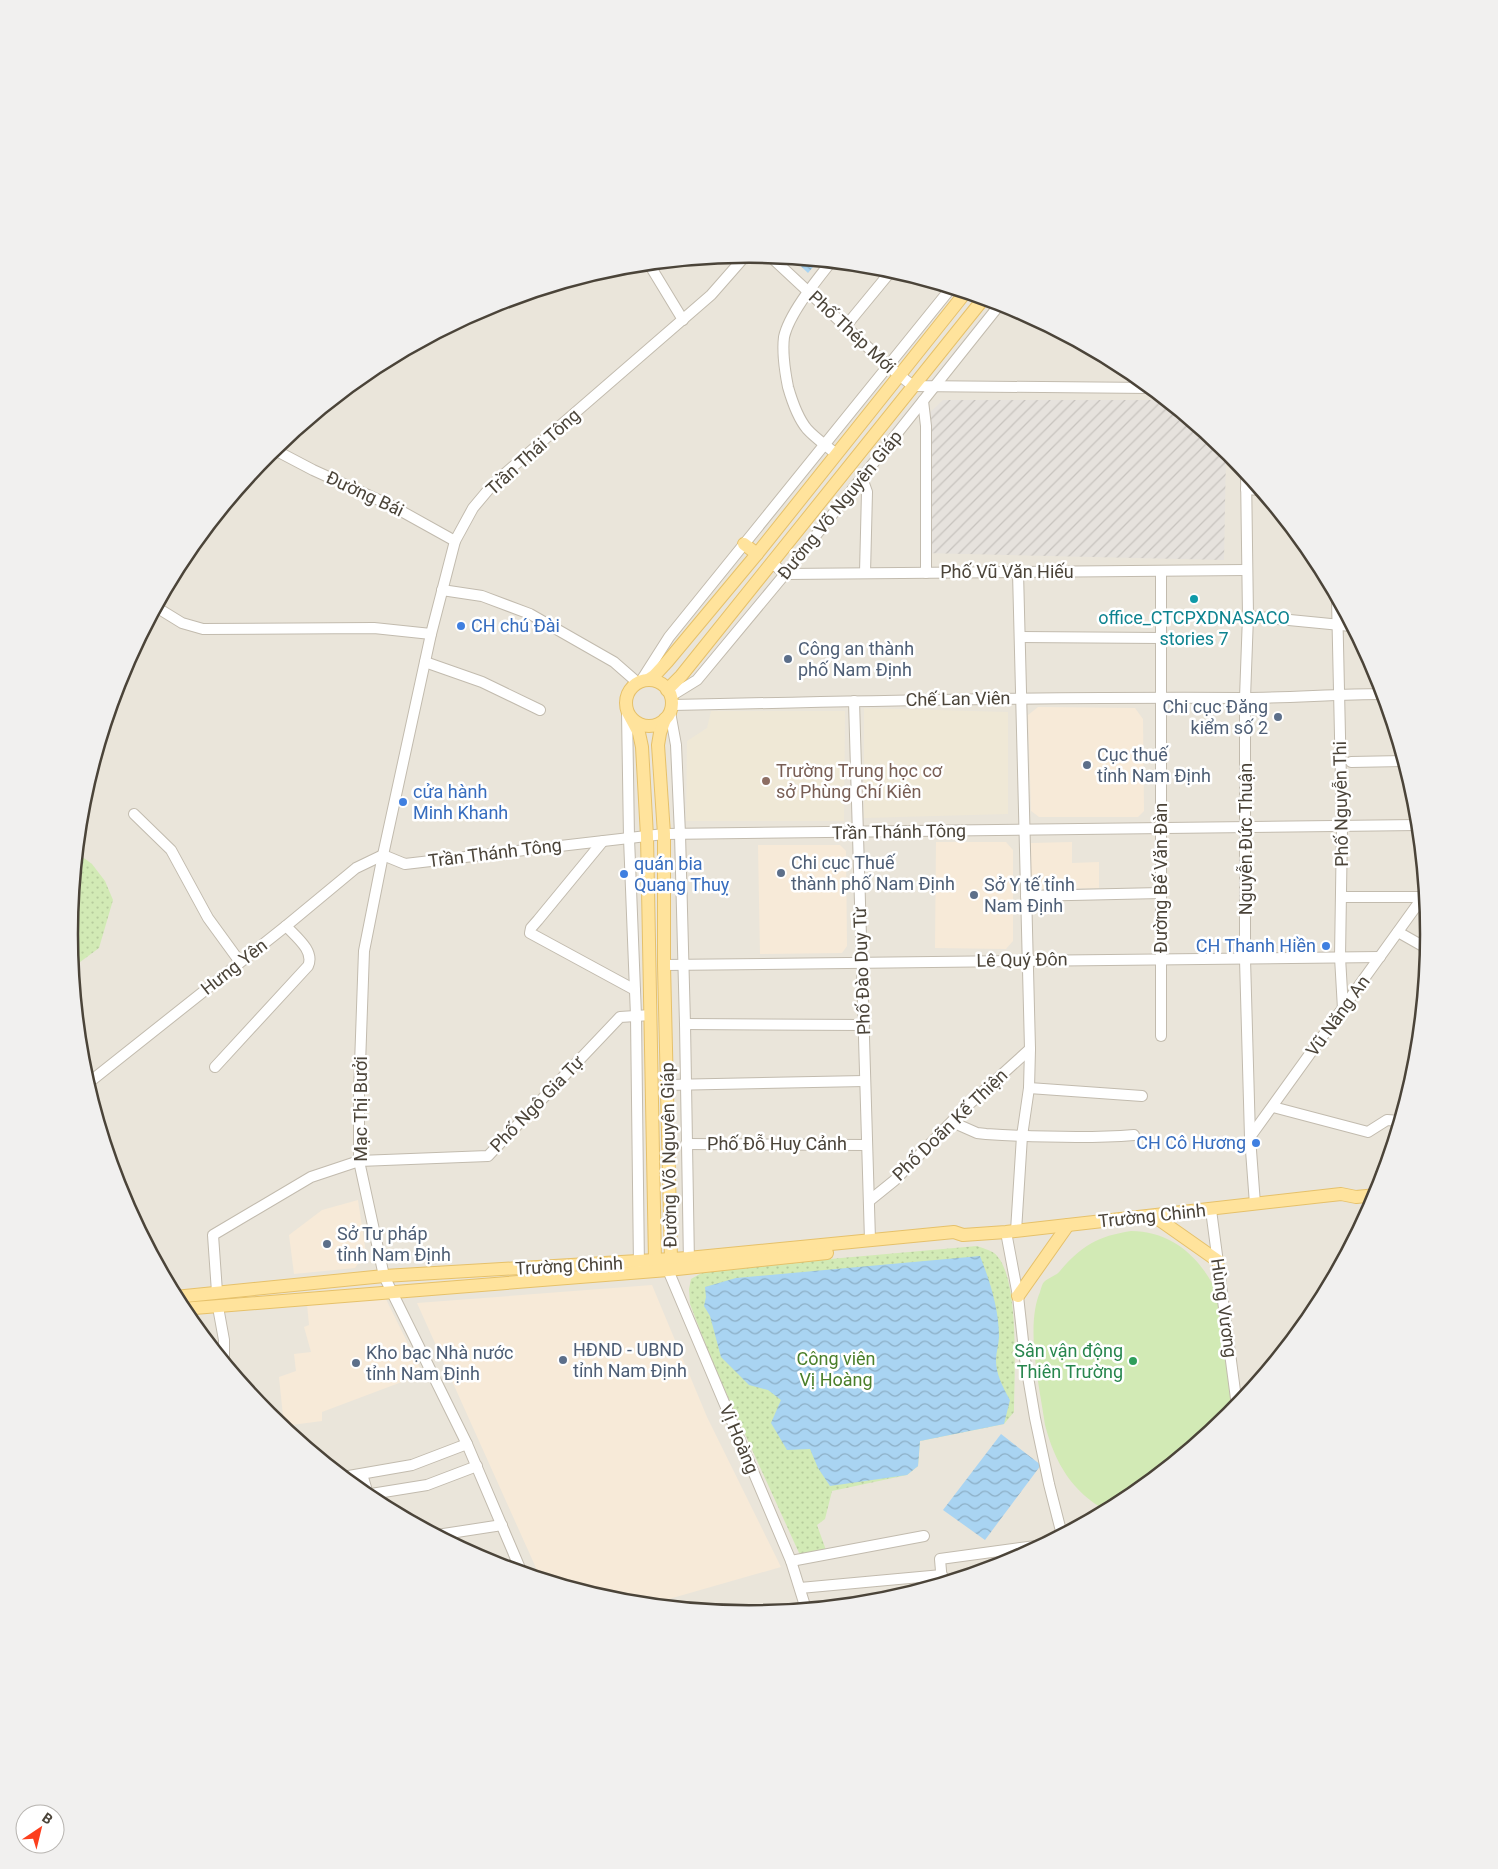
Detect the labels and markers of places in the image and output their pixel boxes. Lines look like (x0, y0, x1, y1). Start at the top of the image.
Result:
marker: office_CTCPXDNASACO stories 7 (1188, 593, 1200, 605)
place label: office_CTCPXDNASACO stories 7 (1098, 607, 1290, 649)
place label: CH chú Đài (471, 615, 560, 636)
marker: CH chú Đài (455, 620, 467, 632)
place label: Công an thành phố Nam Định (798, 638, 914, 680)
marker: Công an thành phố Nam Định (782, 653, 794, 665)
place label: Chi cục Đăng kiểm số 2 (1162, 696, 1268, 738)
marker: Chi cục Đăng kiểm số 2 (1272, 711, 1284, 723)
place label: Cục thuế tỉnh Nam Định (1097, 744, 1211, 786)
marker: Cục thuế tỉnh Nam Định (1081, 759, 1093, 771)
place label: Trường Trung học cơ sở Phùng Chí Kiên (776, 760, 943, 802)
marker: Trường Trung học cơ sở Phùng Chí Kiên (760, 775, 772, 787)
place label: cửa hành Minh Khanh (413, 781, 508, 823)
marker: cửa hành Minh Khanh (397, 796, 409, 808)
place label: Chi cục Thuế thành phố Nam Định (791, 852, 955, 894)
place label: quán bia Quang Thuỵ (634, 853, 730, 896)
marker: Chi cục Thuế thành phố Nam Định (775, 867, 787, 879)
marker: quán bia Quang Thuỵ (618, 868, 630, 880)
place label: Sở Y tế tỉnh Nam Định (984, 874, 1075, 916)
marker: Sở Y tế tỉnh Nam Định (968, 889, 980, 901)
place label: CH Thanh Hiền (1196, 935, 1316, 956)
marker: CH Thanh Hiền (1320, 940, 1332, 952)
place label: CH Cô Hương (1136, 1132, 1246, 1153)
marker: CH Cô Hương (1250, 1137, 1262, 1149)
place label: Sở Tư pháp tỉnh Nam Định (337, 1223, 451, 1265)
marker: Sở Tư pháp tỉnh Nam Định (321, 1238, 333, 1250)
place label: HĐND - UBND tỉnh Nam Định (573, 1339, 687, 1381)
place label: Sân vận động Thiên Trường (1014, 1340, 1123, 1382)
place label: Kho bạc Nhà nước tỉnh Nam Định (366, 1342, 514, 1384)
marker: HĐND - UBND tỉnh Nam Định (557, 1354, 569, 1366)
marker: Sân vận động Thiên Trường (1127, 1355, 1139, 1367)
marker: Kho bạc Nhà nước tỉnh Nam Định (350, 1357, 362, 1369)

